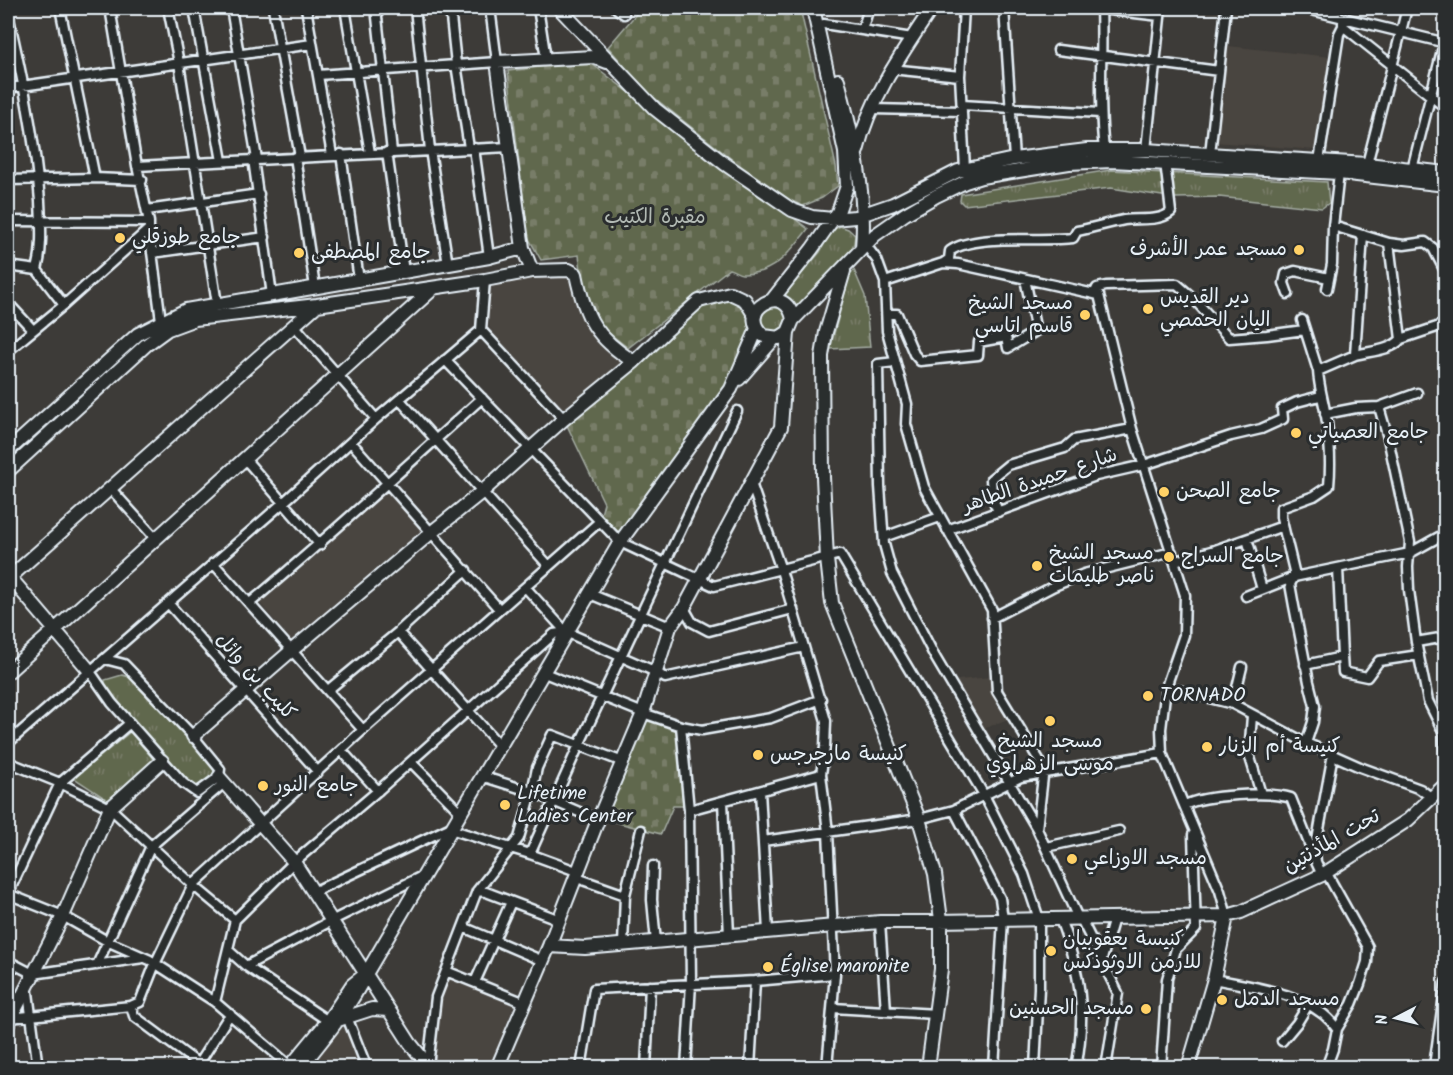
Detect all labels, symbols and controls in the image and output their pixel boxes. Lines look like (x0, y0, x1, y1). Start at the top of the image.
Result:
park label: مقبرة الكتيب (604, 202, 706, 234)
place label: جامع طوزقلي (132, 222, 241, 254)
marker: جامع طوزقلي (113, 231, 127, 245)
place label: مسجد عمر الأشرف (1130, 234, 1287, 266)
place label: جامع المصطفى (311, 237, 431, 269)
marker: مسجد عمر الأشرف (1292, 243, 1306, 257)
marker: جامع المصطفى (292, 246, 306, 260)
place label: دير القديس اليان الحمصي (1160, 282, 1270, 337)
place label: مسجد الشيخ قاسم اتاسي (968, 288, 1073, 343)
marker: دير القديس اليان الحمصي (1141, 302, 1155, 316)
marker: مسجد الشيخ قاسم اتاسي (1078, 308, 1092, 322)
place label: جامع العصياتي (1308, 417, 1429, 449)
marker: جامع العصياتي (1289, 426, 1303, 440)
street label: شارع حميدة الطاهر (956, 439, 1122, 523)
place label: جامع الصحن (1176, 476, 1281, 508)
marker: جامع الصحن (1157, 485, 1171, 499)
place label: مسجد الشيخ ناصر طليمات (1049, 538, 1155, 593)
place label: جامع السراج (1181, 541, 1284, 573)
marker: جامع السراج (1162, 550, 1176, 564)
marker: مسجد الشيخ ناصر طليمات (1030, 559, 1044, 573)
street label: كليب بن وائل (207, 626, 303, 728)
place label: TORNADO (1160, 680, 1246, 712)
marker: TORNADO (1141, 689, 1155, 703)
marker: مسجد الشيخ موسى الزهراوي (1043, 714, 1057, 728)
place label: مسجد الشيخ موسى الزهراوي (986, 726, 1114, 781)
place label: كنيسة أم الزنار (1218, 731, 1341, 763)
place label: كنيسة مارجرجس (770, 739, 907, 771)
marker: كنيسة أم الزنار (1200, 740, 1214, 754)
marker: كنيسة مارجرجس (751, 748, 765, 762)
place label: جامع النور (273, 770, 359, 802)
place label: Lifetime Ladies Center (517, 778, 634, 833)
marker: جامع النور (256, 779, 270, 793)
marker: Lifetime Ladies Center (498, 798, 512, 812)
street label: تحت المأذنتين (1277, 801, 1387, 883)
place label: مسجد الاوزاعي (1084, 843, 1207, 875)
marker: مسجد الاوزاعي (1065, 852, 1079, 866)
place label: كنيسة يعقوبيان للارمن الاوثوذكس (1063, 924, 1201, 979)
marker: كنيسة يعقوبيان للارمن الاوثوذكس (1044, 944, 1058, 958)
place label: Église maronite (780, 951, 910, 983)
marker: Église maronite (761, 960, 775, 974)
place label: مسجد الدمل (1234, 984, 1340, 1016)
north arrow (1366, 988, 1426, 1048)
place label: مسجد الحسنين (1009, 993, 1134, 1025)
marker: مسجد الدمل (1215, 993, 1229, 1007)
marker: مسجد الحسنين (1139, 1002, 1153, 1016)
text: N (1370, 1013, 1396, 1026)

